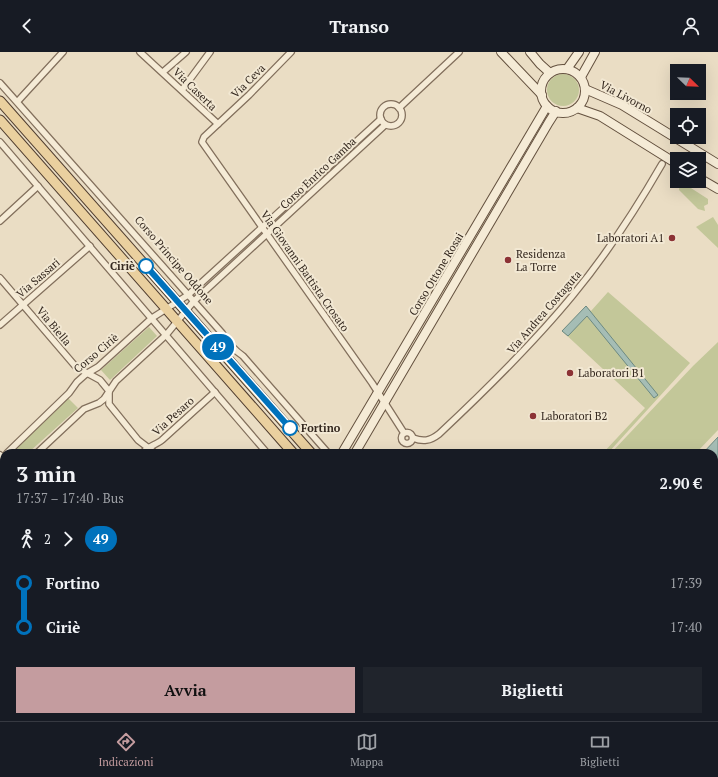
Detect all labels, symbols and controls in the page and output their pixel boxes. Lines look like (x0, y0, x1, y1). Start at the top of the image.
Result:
text: Transo (329, 14, 389, 38)
icon: back (16, 15, 38, 37)
icon: person (680, 15, 702, 37)
street label: Via Ceva (228, 61, 268, 101)
north arrow (670, 64, 706, 100)
map controls (670, 64, 706, 188)
street label: Via Caserta (170, 65, 220, 114)
street label: Via Livorno (598, 78, 654, 116)
button: locate (670, 108, 706, 144)
street label: Corso Enrico Gamba (277, 134, 359, 212)
button: layers (670, 152, 706, 188)
street label: Via Giovanni Battista Crosato (258, 208, 352, 334)
street label: Corso Principe Oddone (132, 213, 217, 307)
street label: Corso Ottone Rosai (406, 230, 466, 318)
place label: Laboratori A1 (597, 231, 664, 245)
marker: Laboratori A1 (667, 233, 677, 243)
place label: Residenza La Torre (516, 247, 566, 274)
street label: Via Sassari (13, 255, 63, 301)
marker: Residenza La Torre (503, 255, 513, 265)
marker: Ciriè (138, 258, 154, 274)
place label: Ciriè (110, 259, 135, 273)
street label: Via Andrea Costaguta (504, 267, 584, 357)
street label: Via Biella (34, 304, 75, 349)
street label: Corso Ciriè (71, 330, 122, 376)
line badge: 49 (200, 334, 236, 360)
text: 49 (210, 337, 226, 356)
place label: Laboratori B1 (578, 366, 644, 380)
marker: Laboratori B1 (565, 368, 575, 378)
street label: Via Pesaro (149, 394, 197, 438)
place label: Laboratori B2 (541, 409, 608, 423)
marker: Laboratori B2 (528, 411, 538, 421)
marker: Fortino (282, 420, 298, 436)
place label: Fortino (301, 421, 341, 435)
text: 3 min (16, 459, 76, 488)
text: 2.90 € (660, 473, 702, 493)
text: 17:37 – 17:40 · Bus (16, 489, 124, 507)
icon: walk (16, 528, 38, 550)
icon: forward (57, 528, 79, 550)
text: 49 (93, 529, 109, 548)
text: 2 (44, 530, 51, 548)
text: Fortino (46, 573, 100, 593)
text: 17:39 (670, 574, 702, 592)
text: Ciriè (46, 617, 80, 637)
text: 17:40 (670, 618, 702, 636)
button: Avvia (16, 667, 355, 713)
button: Biglietti (363, 667, 702, 713)
tab: Indicazioni (98, 731, 154, 769)
tab: Mappa (350, 731, 383, 769)
tab: Biglietti (580, 731, 620, 769)

